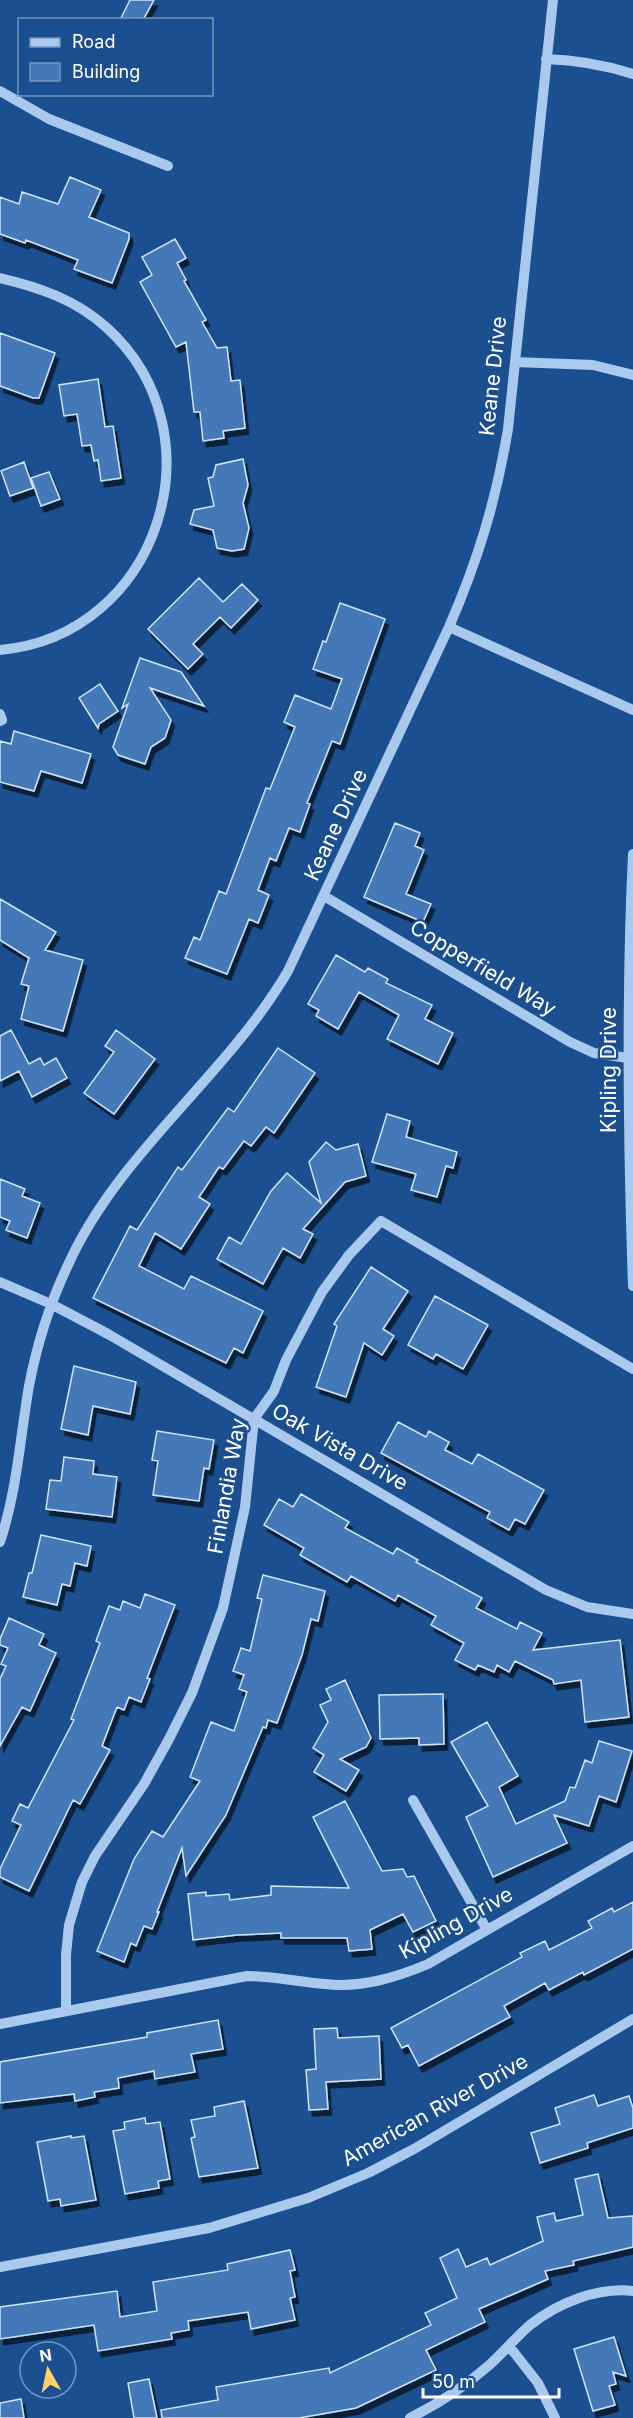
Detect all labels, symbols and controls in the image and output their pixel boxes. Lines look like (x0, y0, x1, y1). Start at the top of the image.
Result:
legend (18, 18, 213, 96)
text: Road (72, 31, 115, 52)
text: Building (72, 61, 140, 82)
street label: Keane Drive (474, 315, 511, 437)
street label: Keane Drive (299, 765, 372, 885)
street label: Copperfield Way (406, 914, 561, 1021)
street label: Kipling Drive (596, 1007, 621, 1133)
street label: Oak Vista Drive (268, 1398, 413, 1496)
street label: Finlandia Way (202, 1416, 251, 1556)
street label: Kipling Drive (395, 1881, 517, 1964)
street label: American River Drive (337, 2048, 532, 2171)
north arrow (18, 2340, 78, 2400)
text: N (38, 2344, 53, 2366)
scale bar (423, 2361, 560, 2399)
text: 50 m (432, 2371, 475, 2392)

